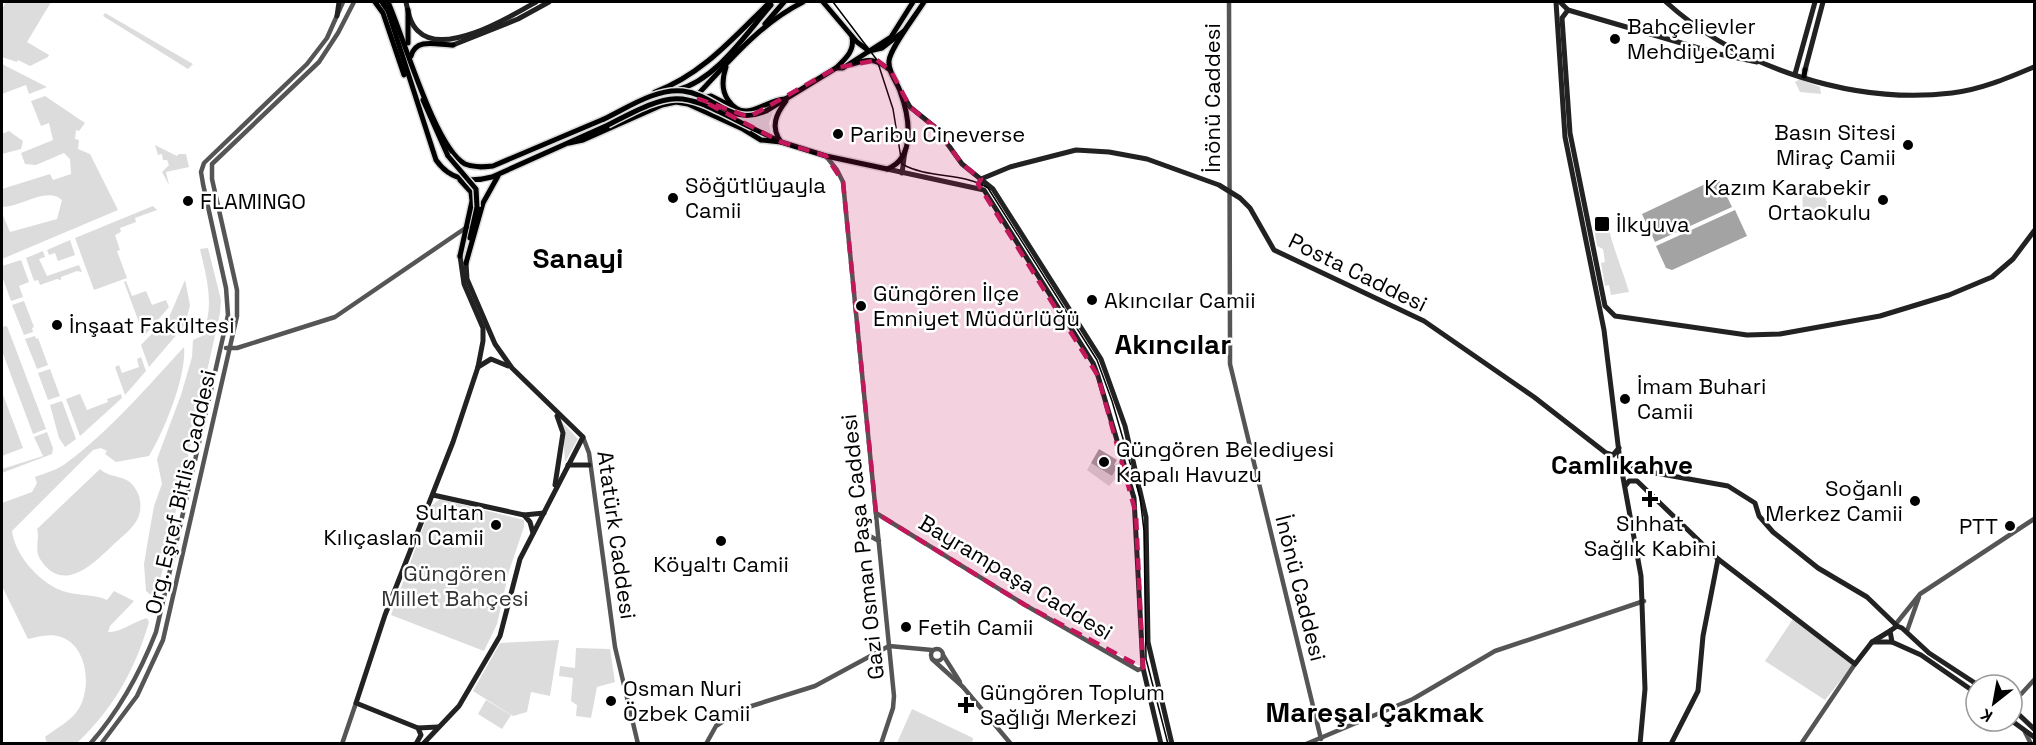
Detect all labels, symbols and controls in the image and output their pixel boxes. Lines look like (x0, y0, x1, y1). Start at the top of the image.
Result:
place label: Bahçelievler Mehdiye Cami (1627, 12, 1775, 65)
street label: İnönü Caddesi (1198, 23, 1226, 173)
marker: Bahçelievler Mehdiye Cami (1608, 32, 1622, 46)
place label: Basın Sitesi Miraç Camii (1774, 118, 1896, 171)
place label: Paribu Cineverse (850, 120, 1025, 148)
marker: Paribu Cineverse (831, 127, 845, 141)
marker: Basın Sitesi Miraç Camii (1901, 138, 1915, 152)
place label: Söğütlüyayla Camii (685, 171, 826, 224)
place label: Kazım Karabekir Ortaokulu (1704, 173, 1871, 226)
place label: FLAMINGO (200, 187, 306, 215)
marker: Söğütlüyayla Camii (666, 191, 680, 205)
marker: Kazım Karabekir Ortaokulu (1876, 193, 1890, 207)
marker: FLAMINGO (181, 194, 195, 208)
place label: İlkyuva (1616, 210, 1690, 238)
marker: İlkyuva (1593, 215, 1611, 233)
street label: Posta Caddesi (1284, 226, 1432, 318)
district label: Sanayi (533, 240, 623, 276)
place label: Güngören İlçe Emniyet Müdürlüğü (873, 279, 1080, 332)
place label: Akıncılar Camii (1104, 286, 1256, 314)
marker: Akıncılar Camii (1085, 293, 1099, 307)
marker: Güngören İlçe Emniyet Müdürlüğü (854, 299, 868, 313)
place label: İnşaat Fakültesi (69, 311, 235, 339)
marker: İnşaat Fakültesi (50, 318, 64, 332)
district label: Akıncılar (1115, 326, 1231, 362)
street label: Org. Eşref Bitlis Caddesi (138, 367, 222, 617)
place label: İmam Buhari Camii (1637, 372, 1766, 425)
marker: İmam Buhari Camii (1618, 392, 1632, 406)
street label: Gazi Osman Paşa Caddesi (834, 413, 890, 681)
place label: Güngören Belediyesi Kapalı Havuzu (1116, 435, 1334, 488)
district label: Camlıkahve (1551, 448, 1693, 482)
street label: Atatürk Caddesi (591, 449, 643, 621)
marker: Güngören Belediyesi Kapalı Havuzu (1097, 455, 1111, 469)
place label: Soğanlı Merkez Camii (1765, 474, 1903, 527)
marker: Sıhhat Sağlık Kabini (1641, 490, 1659, 508)
marker: Soğanlı Merkez Camii (1908, 494, 1922, 508)
place label: Sultan Kılıçaslan Camii (323, 498, 484, 551)
street label: Bayrampaşa Caddesi (914, 508, 1118, 646)
place label: Sıhhat Sağlık Kabini (1584, 509, 1716, 562)
street label: İnönü Caddesi (1269, 512, 1333, 664)
place label: PTT (1959, 512, 1998, 540)
marker: Sultan Kılıçaslan Camii (489, 518, 503, 532)
marker: PTT (2003, 519, 2017, 533)
marker: Köyaltı Camii (714, 534, 728, 548)
place label: Köyaltı Camii (653, 550, 789, 578)
park label: Güngören Millet Bahçesi (381, 559, 529, 612)
place label: Fetih Camii (918, 613, 1033, 641)
marker: Fetih Camii (899, 620, 913, 634)
north arrow (1964, 673, 2024, 733)
place label: Osman Nuri Özbek Camii (623, 674, 750, 727)
place label: Güngören Toplum Sağlığı Merkezi (980, 678, 1165, 731)
marker: Osman Nuri Özbek Camii (604, 694, 618, 708)
district label: Mareşal Çakmak (1266, 694, 1485, 730)
marker: Güngören Toplum Sağlığı Merkezi (957, 696, 975, 714)
text: K (1977, 704, 1996, 727)

